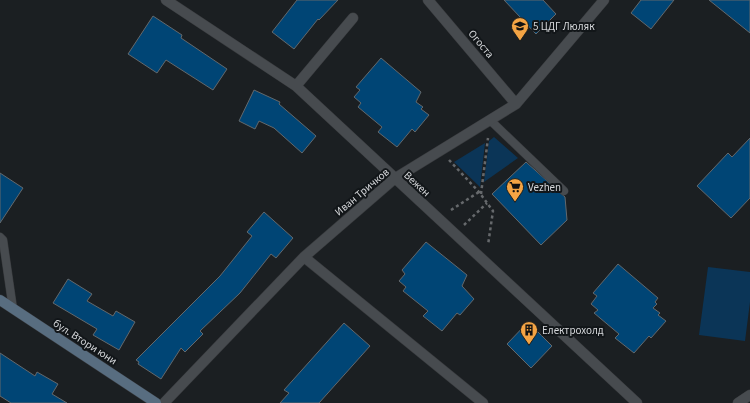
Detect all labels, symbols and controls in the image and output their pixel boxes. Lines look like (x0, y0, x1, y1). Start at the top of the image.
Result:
school or university icon: 5 ЦДГ Люляк (510, 16, 530, 41)
place label: 5 ЦДГ Люляк (533, 19, 595, 34)
street label: Огоста (465, 27, 497, 61)
street label: Иван Тричков (332, 164, 393, 219)
street label: Вежен (401, 168, 433, 200)
supermarket icon: Vezhen (505, 177, 525, 202)
place label: Vezhen (528, 180, 561, 195)
street label: бул. Втори юни (50, 316, 120, 368)
building icon: Електрохолд (519, 320, 539, 345)
place label: Електрохолд (542, 323, 604, 338)

